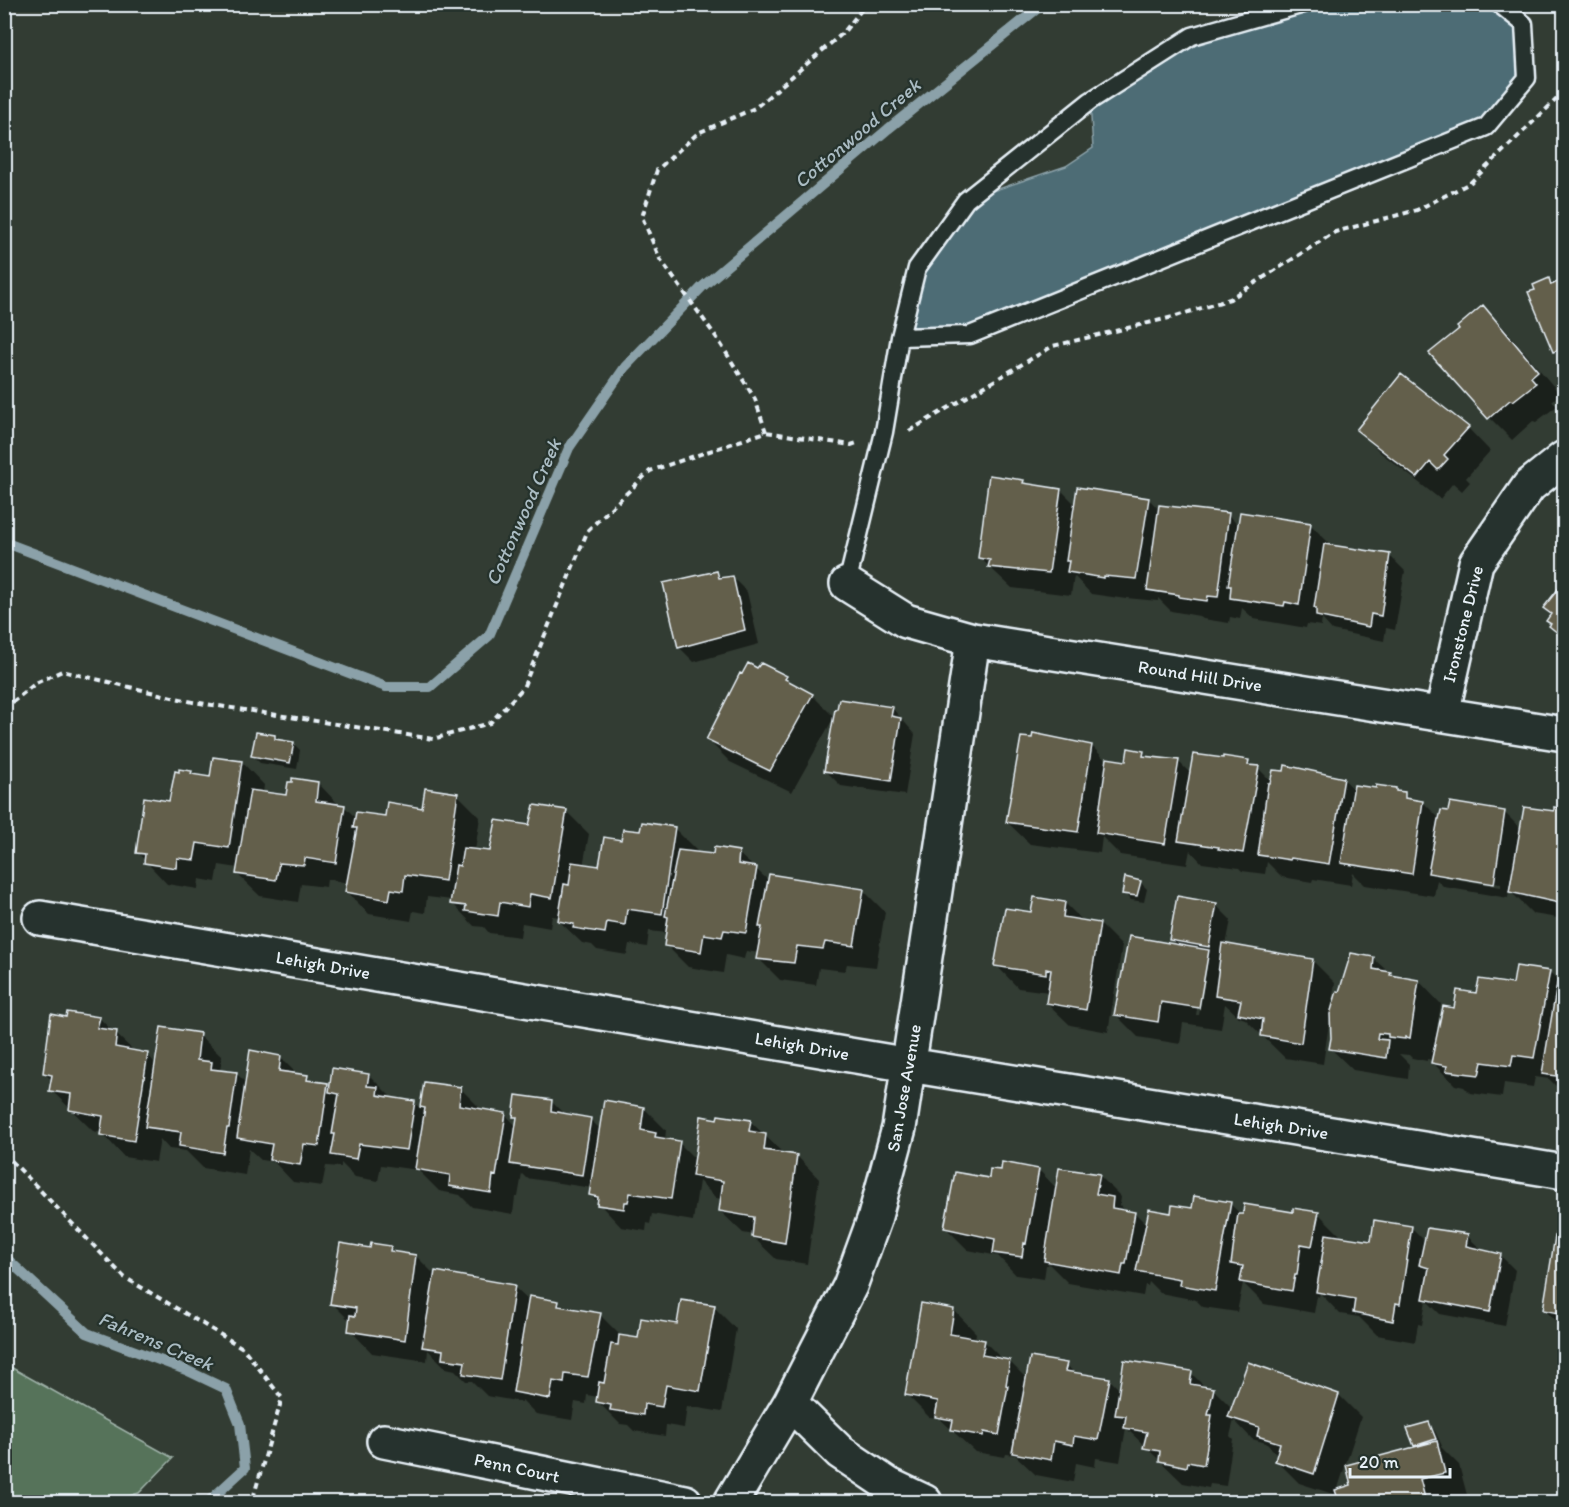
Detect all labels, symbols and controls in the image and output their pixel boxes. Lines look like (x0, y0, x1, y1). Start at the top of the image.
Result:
water label: Cottonwood Creek (789, 72, 927, 193)
water label: Cottonwood Creek (480, 433, 567, 589)
street label: Ironstone Drive (1438, 563, 1488, 685)
street label: Round Hill Drive (1136, 655, 1264, 697)
street label: Lehigh Drive (274, 946, 372, 984)
street label: San Jose Avenue (882, 1023, 926, 1153)
street label: Lehigh Drive (753, 1027, 851, 1065)
street label: Lehigh Drive (1232, 1108, 1330, 1144)
water label: Fahrens Creek (95, 1306, 219, 1377)
scale bar (1350, 1441, 1450, 1479)
street label: Penn Court (472, 1448, 562, 1488)
text: 20 m (1359, 1451, 1399, 1473)

